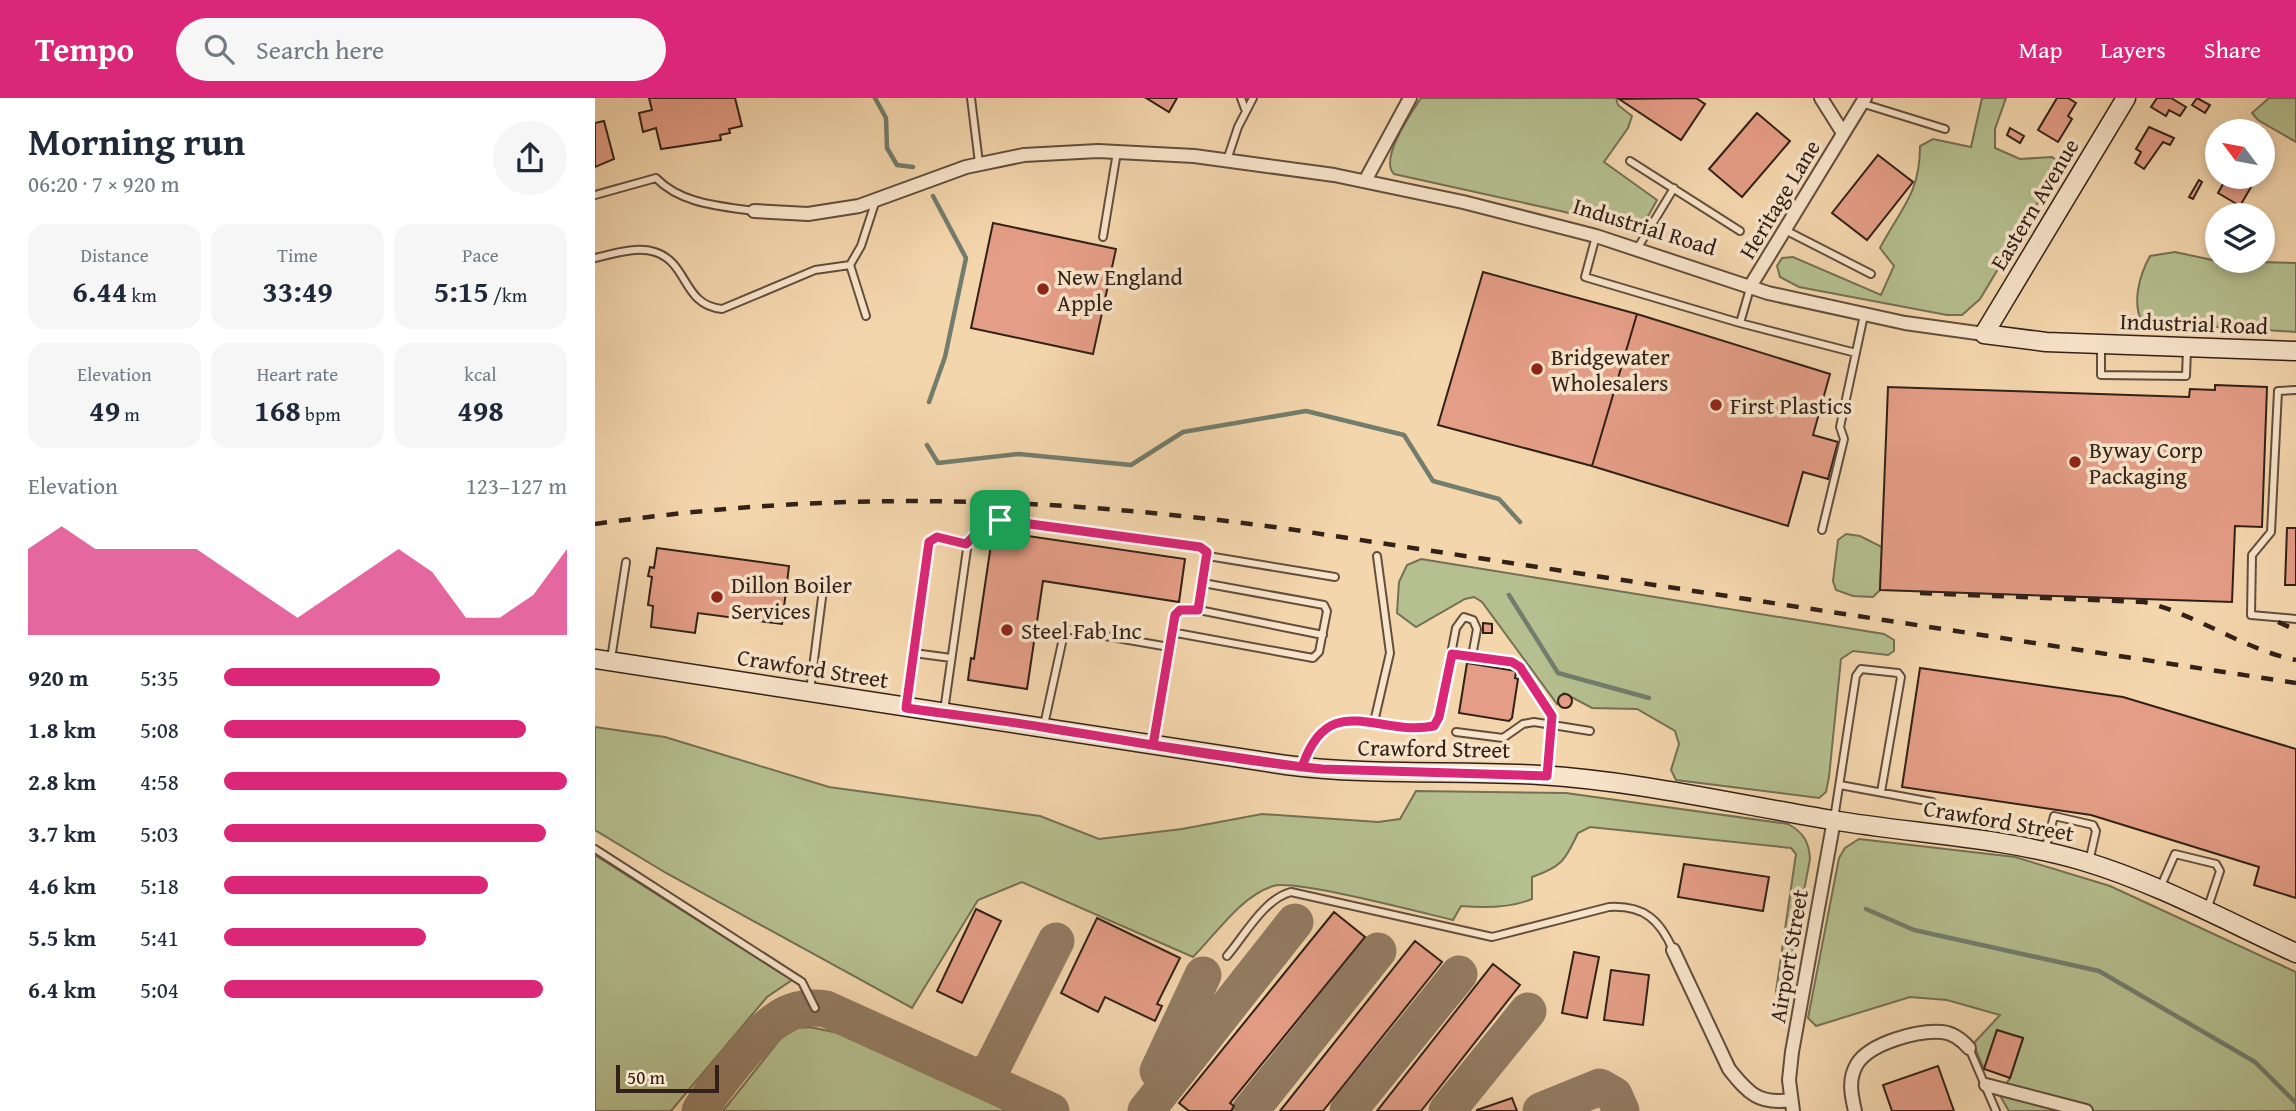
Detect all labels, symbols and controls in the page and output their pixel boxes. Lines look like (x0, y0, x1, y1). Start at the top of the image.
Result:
search box (176, 18, 666, 81)
text: Tempo (35, 25, 134, 73)
icon: search (200, 30, 238, 68)
text: Search here (256, 30, 384, 69)
text: Map (2019, 32, 2062, 67)
text: Layers (2100, 32, 2166, 67)
text: Share (2204, 32, 2261, 67)
text: Morning run (28, 113, 245, 169)
north arrow (2205, 119, 2275, 189)
map controls (2205, 119, 2275, 273)
button: share (493, 121, 567, 195)
street label: Eastern Avenue (1982, 132, 2086, 276)
street label: Heritage Lane (1730, 133, 1828, 265)
text: 06:20 · 7 × 920 m (28, 167, 180, 200)
street label: Industrial Road (1569, 189, 1721, 264)
button: layers (2205, 203, 2275, 273)
text: Distance (80, 241, 149, 269)
text: Time (277, 241, 318, 269)
text: Pace (462, 241, 499, 269)
place label: New England Apple (1057, 260, 1183, 319)
text: 6.44 (72, 269, 127, 313)
text: 33:49 (262, 269, 333, 313)
text: 5:15 (434, 269, 489, 313)
text: km (127, 281, 157, 309)
text: /km (489, 281, 527, 309)
marker: New England Apple (1035, 281, 1051, 297)
street label: Industrial Road (2119, 304, 2269, 342)
place label: Bridgewater Wholesalers (1551, 340, 1670, 399)
text: Elevation (77, 360, 152, 388)
text: Heart rate (257, 360, 338, 388)
text: kcal (464, 360, 497, 388)
marker: Bridgewater Wholesalers (1529, 361, 1545, 377)
text: 49 (89, 388, 120, 432)
text: 168 (254, 388, 301, 432)
text: 498 (457, 388, 504, 432)
place label: First Plastics (1730, 389, 1852, 422)
marker: First Plastics (1708, 397, 1724, 413)
text: m (120, 400, 140, 428)
text: bpm (301, 400, 341, 428)
place label: Byway Corp Packaging (2089, 433, 2203, 492)
marker: Byway Corp Packaging (2067, 454, 2083, 470)
text: Elevation (28, 469, 118, 502)
text: 123–127 m (466, 469, 567, 502)
pin (970, 490, 1030, 550)
icon: arrive (981, 501, 1019, 539)
place label: Dillon Boiler Services (731, 568, 853, 627)
marker: Dillon Boiler Services (709, 589, 725, 605)
place label: Steel Fab Inc (1021, 614, 1142, 647)
marker: Steel Fab Inc (999, 622, 1015, 638)
street label: Crawford Street (735, 640, 891, 696)
text: 920 m (28, 661, 89, 694)
text: 5:35 (140, 661, 179, 694)
text: 1.8 km (28, 713, 96, 746)
text: 5:08 (140, 713, 179, 746)
street label: Crawford Street (1357, 730, 1511, 766)
text: 2.8 km (28, 765, 96, 798)
text: 4:58 (140, 765, 179, 798)
street label: Crawford Street (1921, 791, 2077, 849)
text: 3.7 km (28, 817, 96, 850)
text: 5:03 (140, 817, 179, 850)
text: 4.6 km (28, 869, 96, 902)
text: 5:18 (140, 869, 179, 902)
street label: Airport Street (1760, 887, 1816, 1025)
text: 5.5 km (28, 921, 96, 954)
text: 5:41 (140, 921, 179, 954)
text: 6.4 km (28, 973, 96, 1006)
text: 5:04 (140, 973, 179, 1006)
scale bar (616, 1062, 719, 1094)
text: 50 m (627, 1063, 665, 1091)

